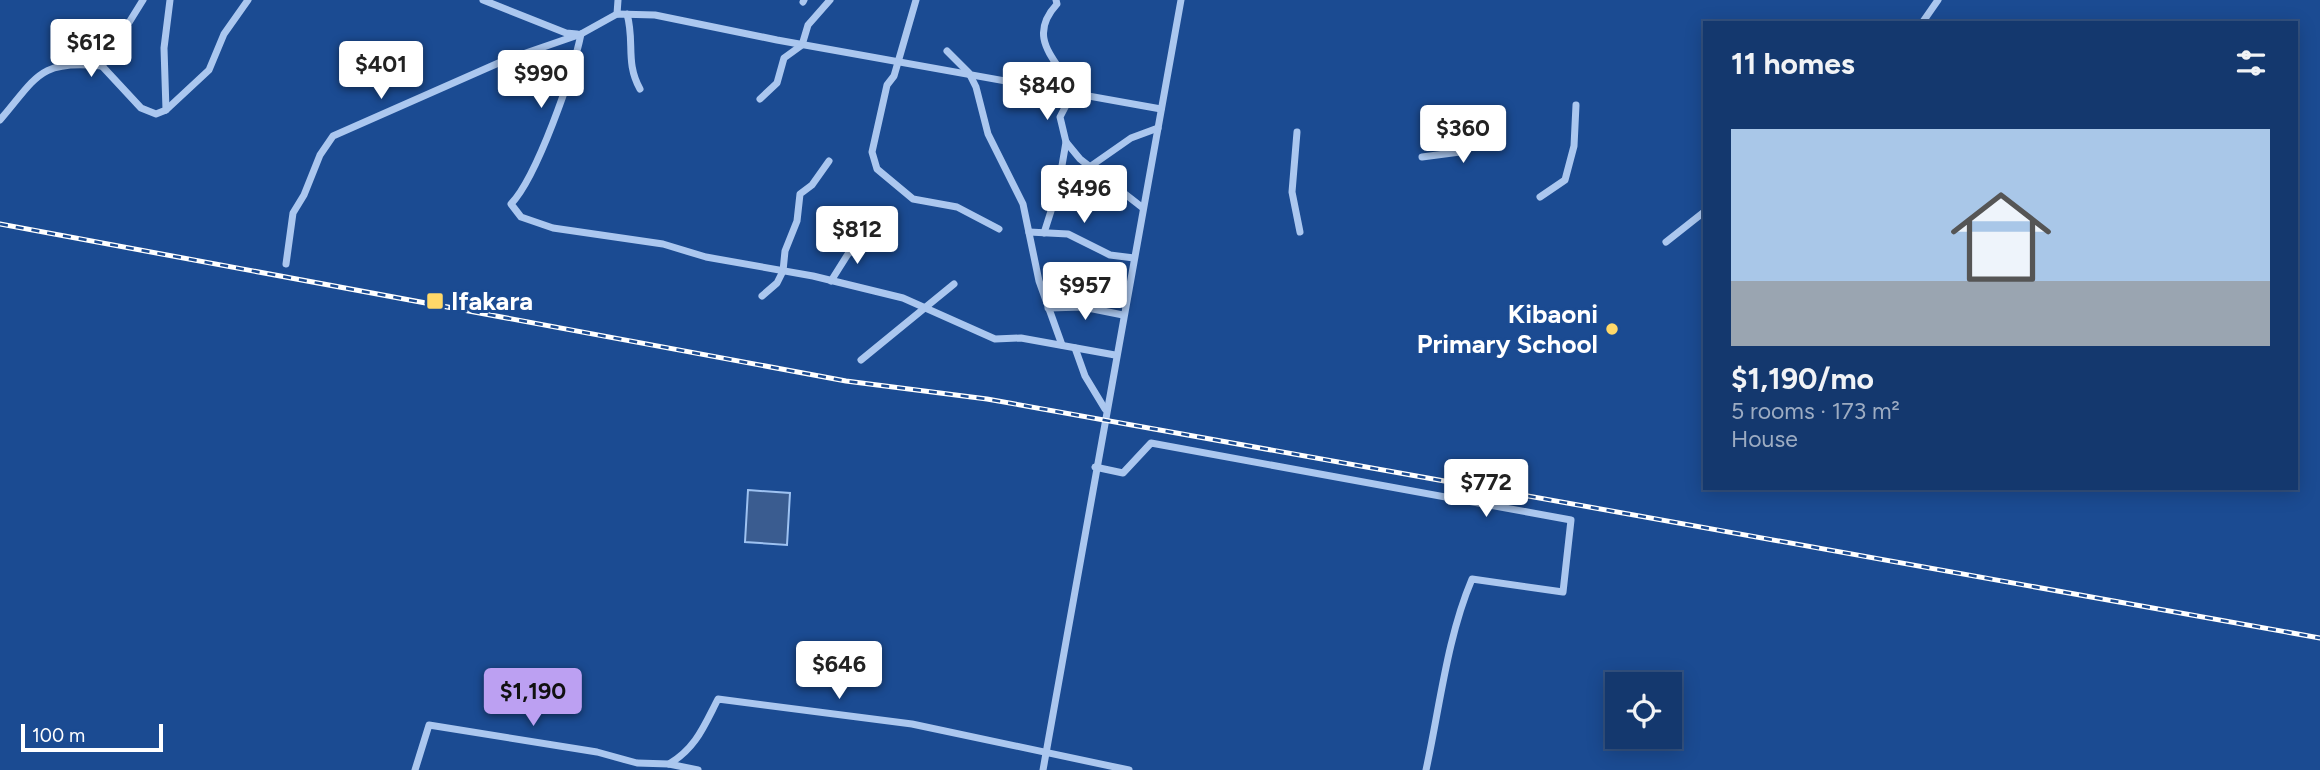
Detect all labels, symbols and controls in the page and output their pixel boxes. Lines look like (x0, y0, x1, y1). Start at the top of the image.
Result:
pin: $612 (50, 20, 132, 79)
text: $612 (66, 28, 116, 56)
pin: $401 (340, 42, 422, 101)
icon: filters (2232, 44, 2270, 82)
text: 11 homes (1731, 45, 1855, 82)
text: $401 (355, 50, 407, 78)
pin: $990 (500, 50, 582, 110)
text: $990 (514, 59, 568, 87)
pin: $840 (1006, 62, 1088, 122)
text: $840 (1019, 71, 1075, 99)
pin: $360 (1422, 106, 1504, 165)
text: $360 (1436, 114, 1490, 142)
pin: $496 (1043, 166, 1125, 225)
text: $496 (1057, 174, 1111, 202)
icon: home (1938, 174, 2064, 300)
pin: $812 (816, 206, 898, 266)
text: $812 (832, 215, 882, 243)
pin: $957 (1044, 262, 1126, 322)
text: $957 (1059, 271, 1111, 299)
place label: Ifakara (451, 285, 533, 317)
marker: Ifakara (425, 291, 445, 311)
place label: Kibaoni Primary School (1417, 298, 1598, 360)
marker: Kibaoni Primary School (1604, 321, 1620, 337)
text: $1,190/mo (1731, 360, 1874, 397)
text: 5 rooms · 173 m² (1731, 397, 1900, 425)
text: House (1731, 425, 1798, 453)
pin: $772 (1445, 460, 1527, 519)
text: $772 (1460, 468, 1512, 496)
pin: $646 (798, 642, 880, 701)
text: $646 (812, 650, 866, 678)
pin: $1,190 (476, 668, 590, 728)
map controls (1605, 672, 1682, 749)
button: locate (1605, 672, 1682, 749)
text: $1,190 (500, 677, 566, 705)
scale bar (21, 721, 163, 753)
text: 100 m (32, 724, 85, 747)

